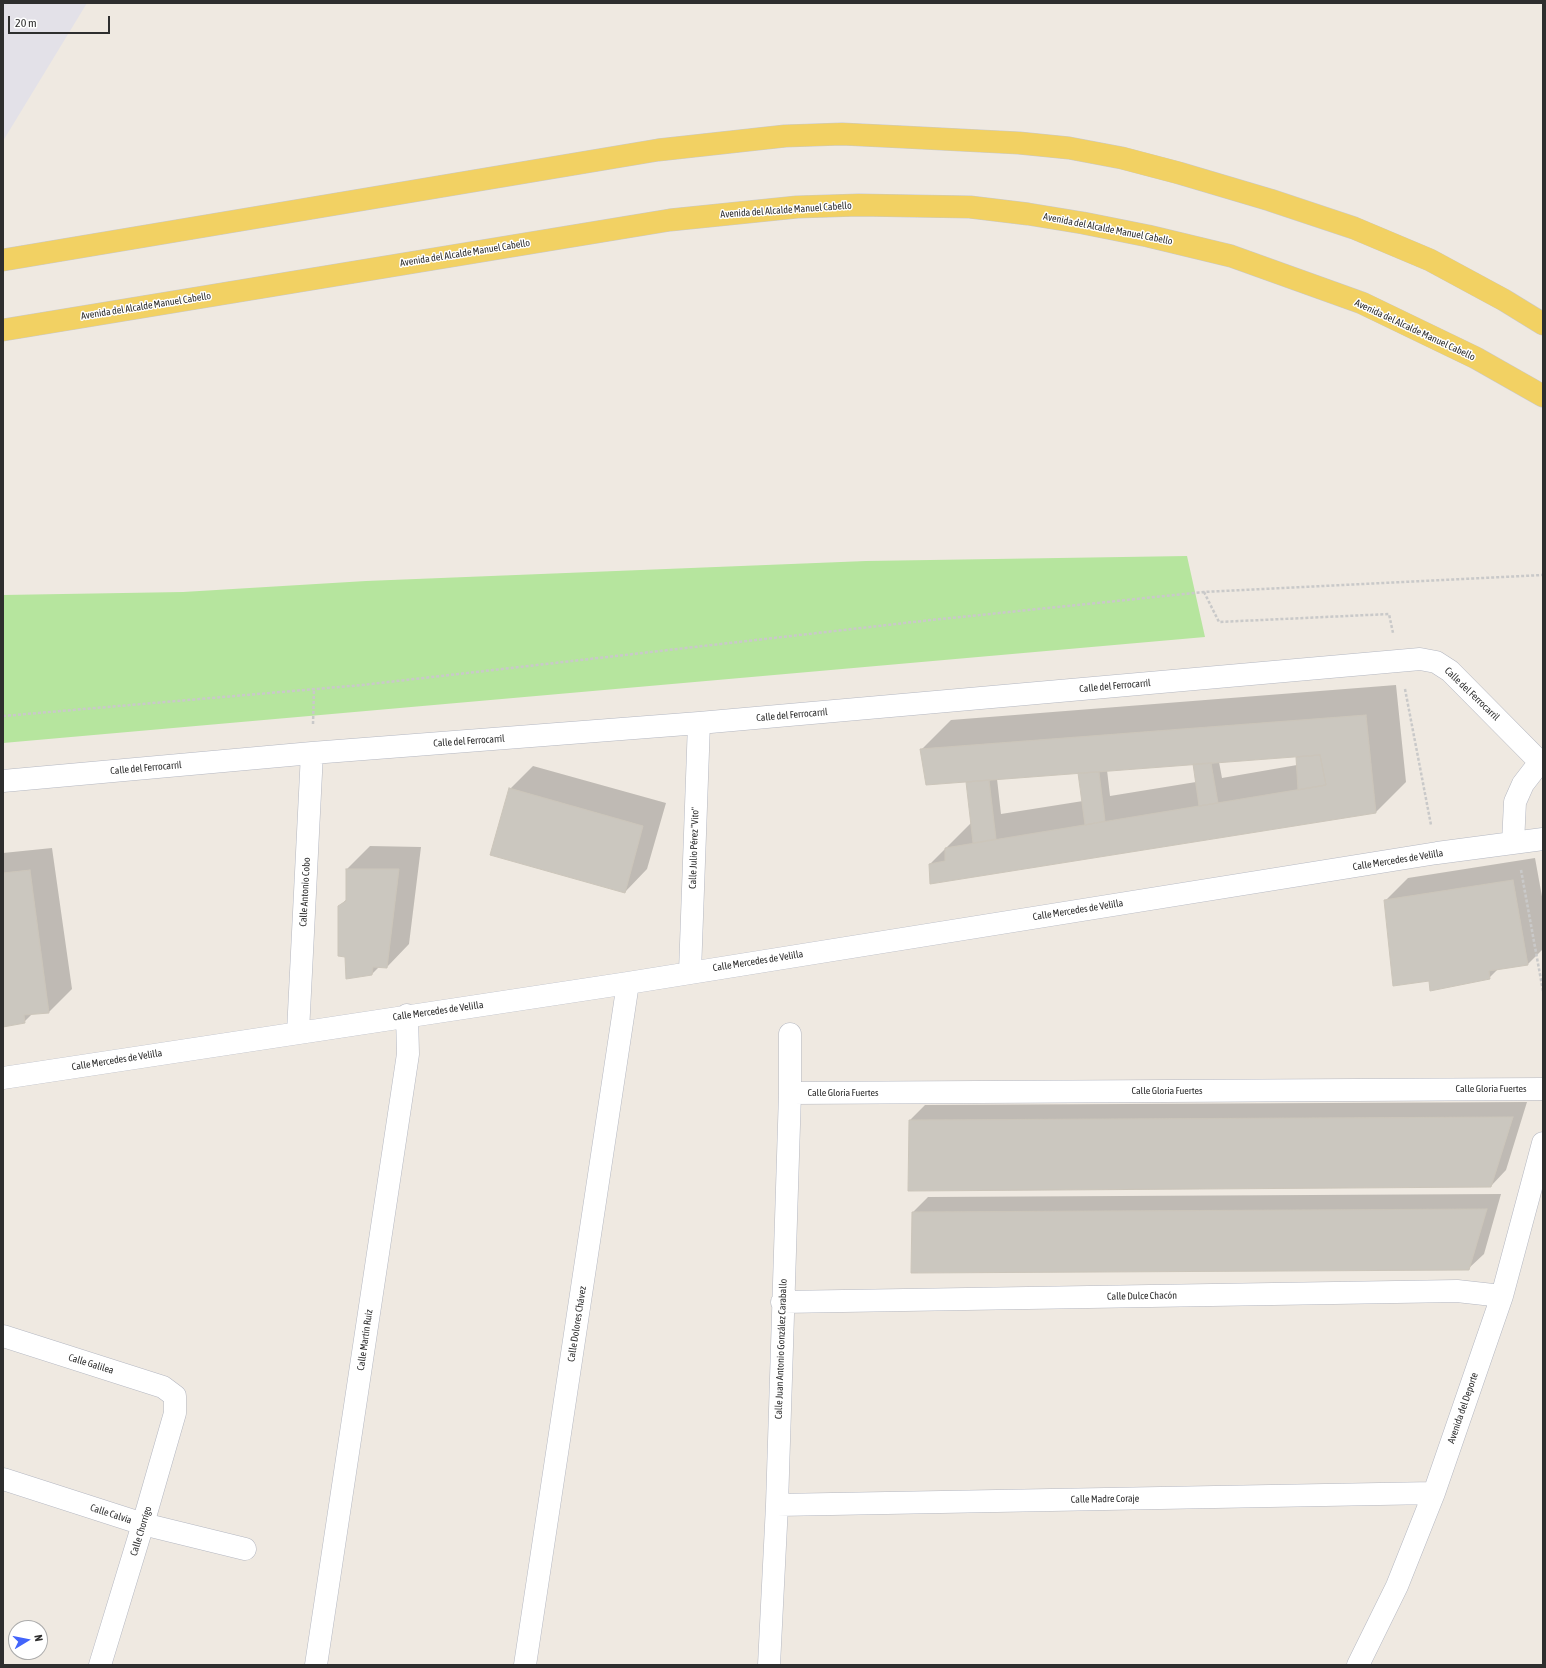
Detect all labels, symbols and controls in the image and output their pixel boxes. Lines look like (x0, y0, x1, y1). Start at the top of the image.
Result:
scale bar (10, 8, 112, 34)
text: 20 m (15, 16, 37, 30)
street label: Avenida del Alcalde Manuel Cabello (720, 199, 852, 221)
street label: Avenida del Alcalde Manuel Cabello (1042, 211, 1174, 247)
street label: Avenida del Alcalde Manuel Cabello (399, 237, 531, 269)
street label: Avenida del Alcalde Manuel Cabello (80, 290, 212, 322)
street label: Avenida del Alcalde Manuel Cabello (1353, 297, 1477, 363)
street label: Calle del Ferrocarril (1442, 665, 1502, 723)
street label: Calle del Ferrocarril (1079, 677, 1151, 695)
street label: Calle del Ferrocarril (756, 706, 828, 724)
street label: Calle del Ferrocarril (433, 733, 505, 749)
street label: Calle del Ferrocarril (110, 759, 182, 777)
street label: Calle Julio Pérez "Vito" (687, 807, 701, 889)
street label: Calle Mercedes de Velilla (1352, 847, 1444, 873)
street label: Calle Antonio Cobo (297, 857, 313, 927)
street label: Calle Mercedes de Velilla (1032, 897, 1124, 923)
street label: Calle Mercedes de Velilla (712, 948, 804, 974)
street label: Calle Mercedes de Velilla (392, 999, 484, 1023)
street label: Calle Mercedes de Velilla (71, 1047, 163, 1073)
street label: Calle Gloria Fuertes (1455, 1083, 1527, 1095)
street label: Calle Gloria Fuertes (1131, 1085, 1203, 1097)
street label: Calle Gloria Fuertes (807, 1087, 879, 1099)
street label: Calle Juan Antonio González Caraballo (773, 1279, 789, 1419)
street label: Calle Dolores Chávez (565, 1285, 589, 1363)
street label: Calle Dulce Chacón (1107, 1289, 1177, 1303)
street label: Calle Martín Ruiz (355, 1309, 375, 1371)
street label: Calle Galilea (67, 1351, 115, 1377)
street label: Avenida del Deporte (1445, 1371, 1481, 1445)
street label: Calle Madre Coraje (1071, 1492, 1139, 1506)
street label: Calle Calvia (89, 1502, 133, 1526)
street label: Calle Chorrigo (128, 1505, 154, 1557)
north arrow (8, 1620, 48, 1660)
text: N (32, 1634, 45, 1642)

